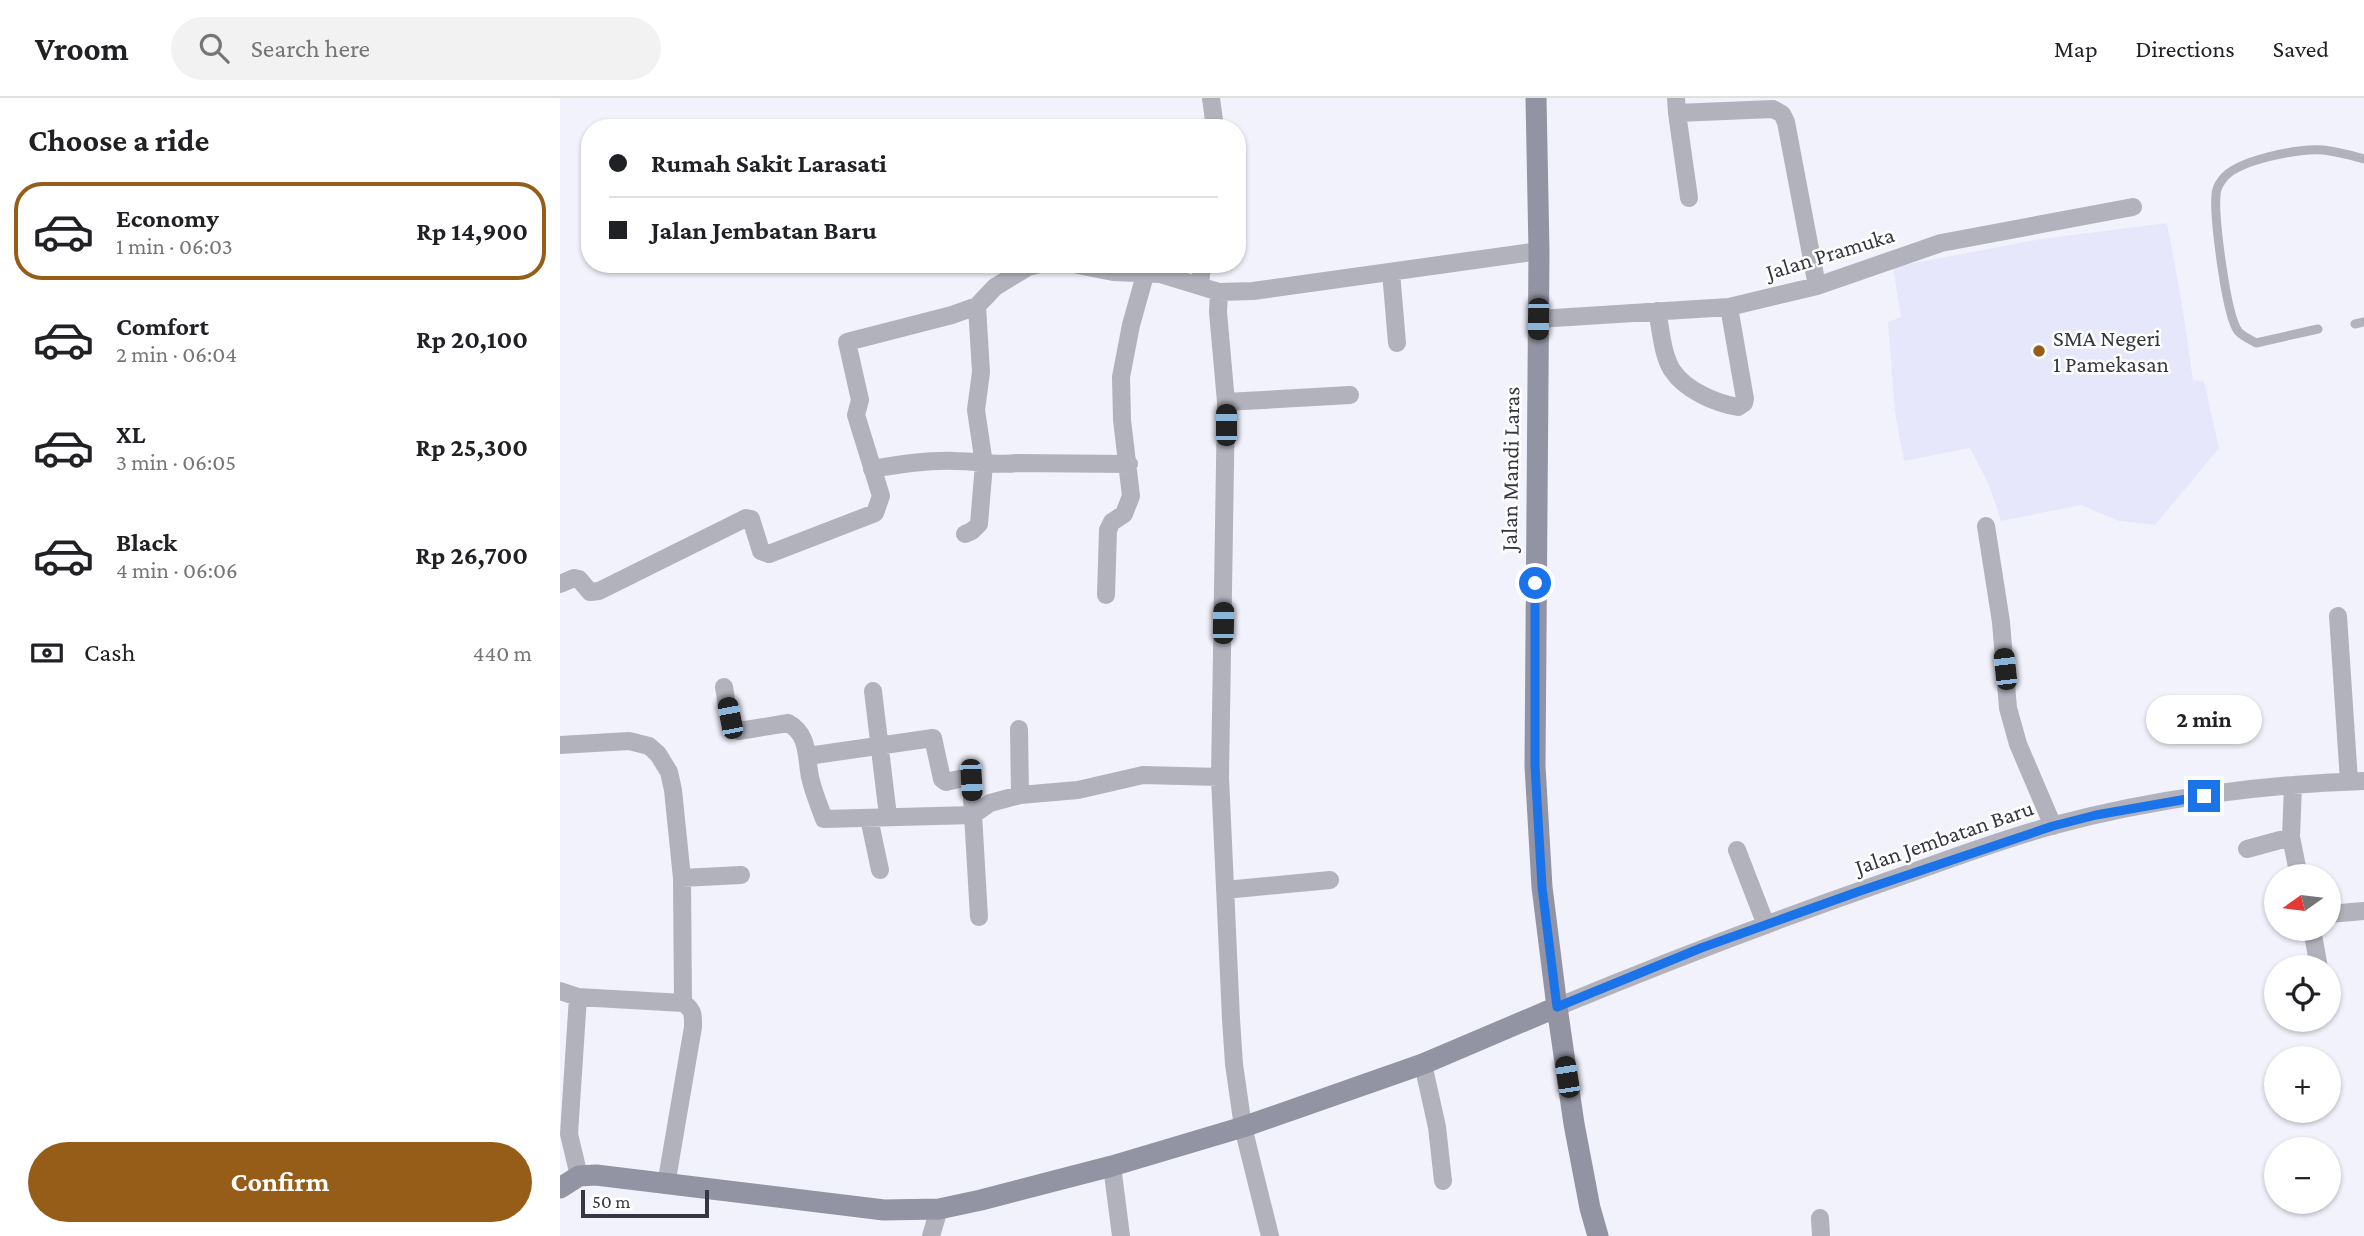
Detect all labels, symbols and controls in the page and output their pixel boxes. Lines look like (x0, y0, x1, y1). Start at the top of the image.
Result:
search box (171, 17, 661, 80)
icon: search (195, 29, 233, 67)
text: Vroom (35, 30, 129, 67)
text: Search here (251, 34, 370, 63)
text: Map (2054, 35, 2098, 62)
text: Directions (2136, 35, 2235, 62)
text: Saved (2273, 35, 2329, 62)
text: Choose a ride (28, 122, 209, 158)
text: Rumah Sakit Larasati (651, 149, 887, 178)
icon: car (32, 200, 95, 263)
text: Economy (116, 204, 219, 233)
text: Jalan Jembatan Baru (651, 216, 877, 245)
text: Rp 14,900 (416, 217, 528, 246)
street label: Jalan Pramuka (1761, 221, 1898, 285)
text: 1 min · 06:03 (116, 233, 233, 259)
car (1528, 298, 1549, 340)
icon: car (32, 308, 95, 371)
text: Comfort (116, 312, 209, 341)
text: Rp 20,100 (416, 325, 528, 354)
place label: SMA Negeri 1 Pamekasan (2053, 325, 2169, 377)
text: 2 min · 06:04 (116, 341, 237, 367)
marker: SMA Negeri 1 Pamekasan (2031, 343, 2047, 359)
street label: Jalan Mandi Laras (1496, 386, 1524, 554)
car (1216, 404, 1237, 446)
icon: car (32, 416, 95, 479)
text: XL (116, 420, 145, 449)
text: Rp 25,300 (415, 433, 528, 462)
text: 3 min · 06:05 (116, 449, 236, 475)
icon: car (32, 524, 95, 587)
text: Black (116, 528, 177, 557)
text: Rp 26,700 (415, 541, 528, 570)
text: 4 min · 06:06 (116, 557, 238, 583)
route start (1519, 567, 1551, 599)
car (1213, 602, 1234, 644)
icon: cash (28, 634, 66, 672)
text: Cash (84, 638, 135, 667)
text: 440 m (473, 640, 532, 666)
car (1993, 647, 2018, 691)
callout: 2 min (2146, 694, 2262, 744)
car (716, 695, 745, 741)
text: 2 min (2176, 706, 2232, 732)
car (960, 758, 983, 802)
route end (2188, 780, 2220, 812)
street label: Jalan Jembatan Baru (1849, 794, 2037, 880)
north arrow (2264, 864, 2342, 942)
map controls (2264, 864, 2341, 1214)
button: locate (2264, 955, 2341, 1032)
button: + (2264, 1046, 2341, 1123)
car (1554, 1055, 1581, 1099)
button: − (2264, 1137, 2341, 1214)
button: Confirm (28, 1142, 532, 1222)
scale bar (581, 1187, 709, 1219)
text: 50 m (592, 1191, 631, 1212)

